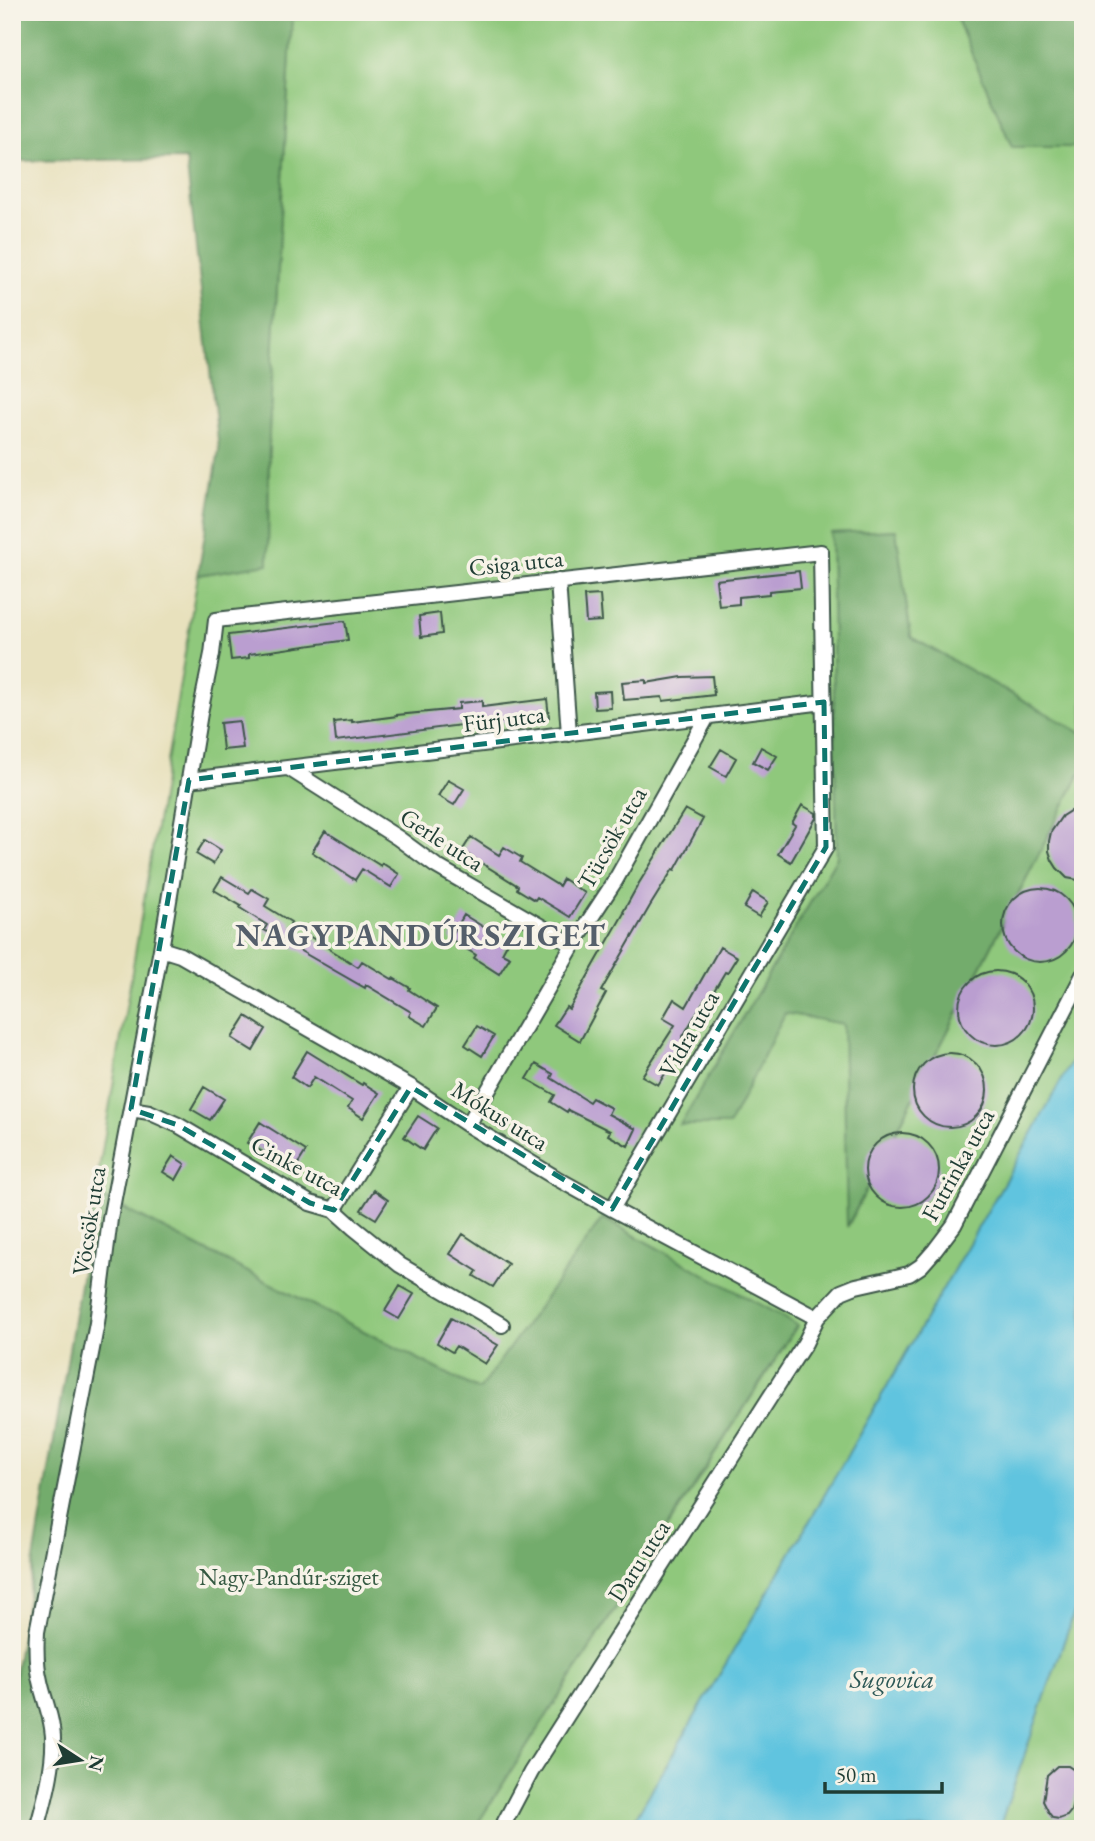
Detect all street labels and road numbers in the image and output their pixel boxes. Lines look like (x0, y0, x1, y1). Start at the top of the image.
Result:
street label: Csiga utca (467, 542, 565, 583)
street label: Fürj utca (461, 698, 547, 739)
street label: Tücsök utca (570, 781, 653, 894)
street label: Gerle utca (394, 801, 490, 878)
street label: Vidra utca (651, 984, 726, 1083)
street label: Mókus utca (446, 1074, 555, 1158)
street label: Futrinka utca (914, 1103, 1001, 1226)
street label: Cinke utca (246, 1128, 349, 1203)
street label: Vöcsök utca (65, 1164, 112, 1278)
street label: Daru utca (600, 1513, 677, 1608)

